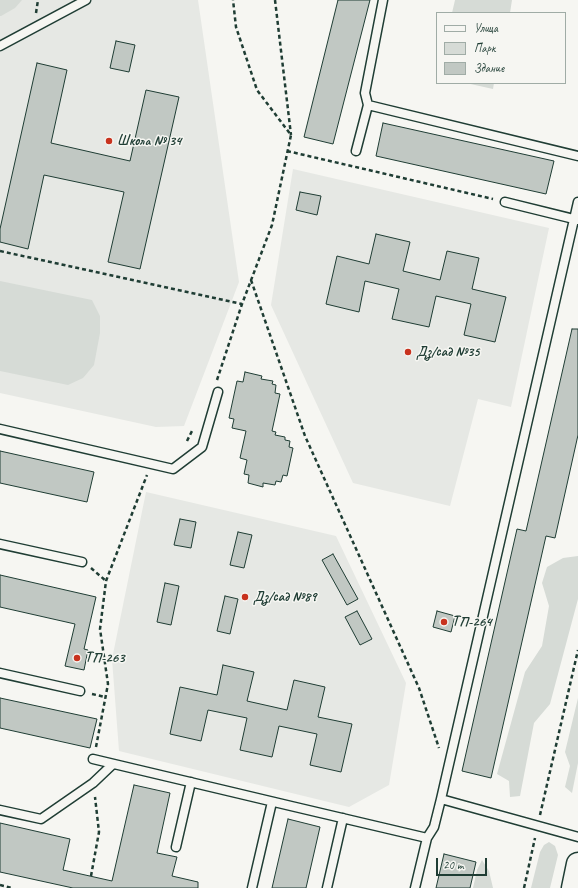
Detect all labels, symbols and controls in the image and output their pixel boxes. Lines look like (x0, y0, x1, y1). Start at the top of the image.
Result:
legend (436, 12, 566, 84)
text: Улица (474, 20, 498, 36)
text: Парк (474, 40, 495, 56)
text: Здание (474, 60, 504, 76)
place label: Школа № 34 (117, 133, 181, 149)
marker: Школа № 34 (104, 136, 114, 146)
place label: Дз/сад №35 (416, 344, 479, 360)
marker: Дз/сад №35 (403, 347, 413, 357)
place label: Дз/сад №89 (253, 589, 316, 605)
marker: Дз/сад №89 (240, 592, 250, 602)
place label: ТП-264 (452, 614, 491, 630)
marker: ТП-264 (439, 617, 449, 627)
place label: ТП-263 (85, 650, 124, 666)
marker: ТП-263 (72, 653, 82, 663)
scale bar (438, 850, 489, 876)
text: 20 m (443, 857, 463, 873)

